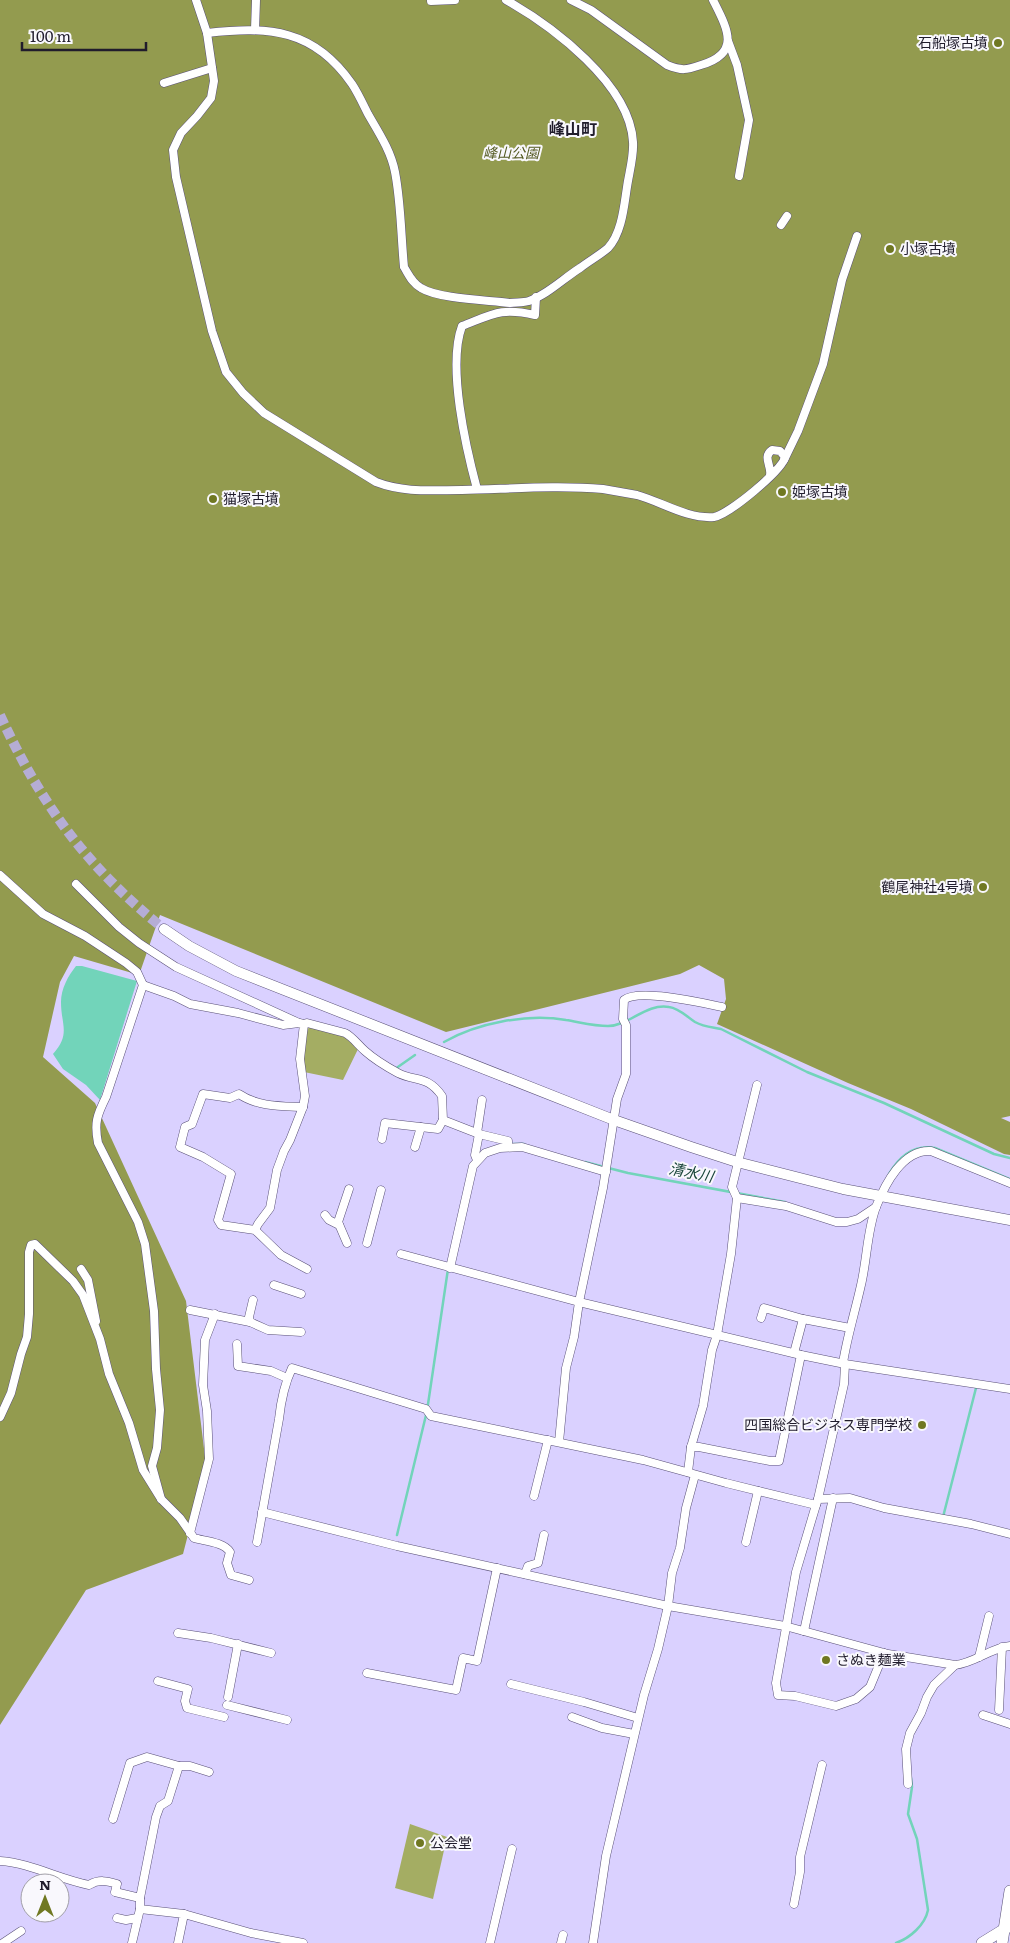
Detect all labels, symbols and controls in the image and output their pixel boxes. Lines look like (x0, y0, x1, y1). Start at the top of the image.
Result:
scale bar (22, 20, 146, 52)
text: 100 m (30, 24, 71, 47)
place label: 石船塚古墳 (918, 32, 988, 52)
marker: 石船塚古墳 (992, 37, 1004, 49)
district label: 峰山町 (549, 116, 597, 140)
park label: 峰山公園 (483, 142, 541, 162)
place label: 小塚古墳 (900, 238, 956, 258)
marker: 小塚古墳 (884, 243, 896, 255)
place label: 姫塚古墳 (792, 481, 848, 501)
marker: 姫塚古墳 (776, 486, 788, 498)
place label: 猫塚古墳 (223, 488, 279, 508)
marker: 猫塚古墳 (207, 493, 219, 505)
place label: 鶴尾神社4号墳 (881, 876, 973, 896)
marker: 鶴尾神社4号墳 (977, 881, 989, 893)
water label: 清水川 (667, 1156, 718, 1187)
place label: 四国総合ビジネス専門学校 (744, 1414, 912, 1434)
marker: 四国総合ビジネス専門学校 (916, 1419, 928, 1431)
place label: さぬき麺業 (836, 1649, 906, 1669)
marker: さぬき麺業 (820, 1654, 832, 1666)
place label: 公会堂 (430, 1832, 472, 1852)
marker: 公会堂 (414, 1837, 426, 1849)
north arrow (20, 1873, 70, 1923)
text: N (39, 1874, 51, 1894)

